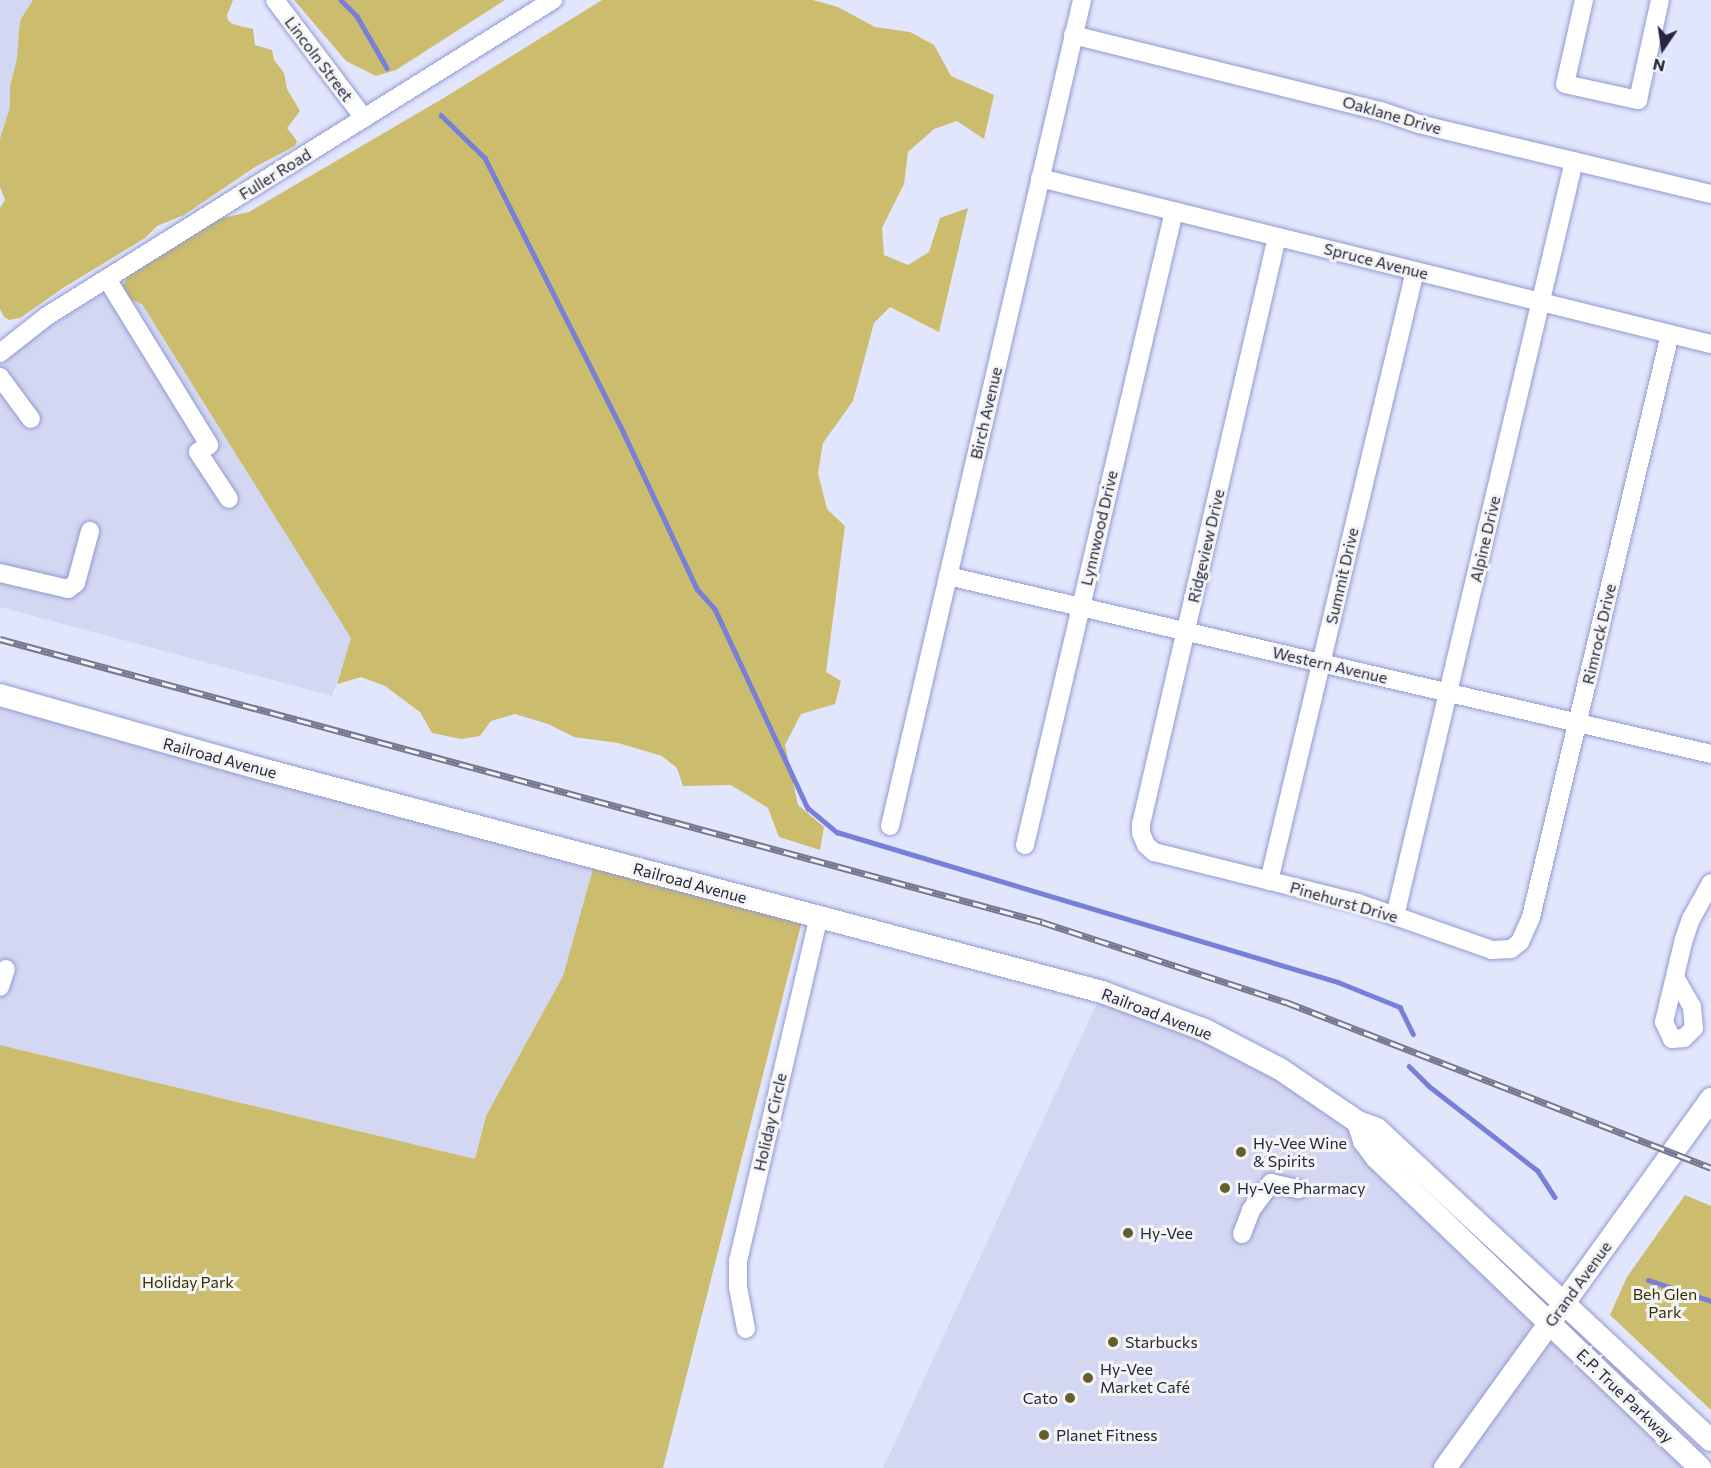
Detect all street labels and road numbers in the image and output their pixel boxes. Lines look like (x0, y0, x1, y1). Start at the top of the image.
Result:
street label: Lincoln Street (281, 13, 357, 105)
street label: Oaklane Drive (1340, 92, 1444, 138)
street label: Fuller Road (235, 144, 315, 204)
street label: Spruce Avenue (1322, 239, 1430, 283)
street label: Birch Avenue (966, 365, 1006, 461)
street label: Lynnwood Drive (1076, 468, 1122, 588)
street label: Ridgeview Drive (1184, 487, 1228, 605)
street label: Alpine Drive (1466, 494, 1504, 584)
street label: Summit Drive (1322, 526, 1362, 626)
street label: Rimrock Drive (1578, 582, 1620, 686)
street label: Western Avenue (1270, 642, 1390, 688)
street label: Railroad Avenue (161, 734, 279, 782)
street label: Railroad Avenue (631, 859, 749, 907)
street label: Pinehurst Drive (1288, 877, 1400, 927)
street label: Railroad Avenue (1099, 984, 1215, 1044)
street label: Holiday Circle (749, 1071, 791, 1173)
street label: Grand Avenue (1541, 1237, 1615, 1331)
street label: E.P. True Parkway (1573, 1345, 1677, 1447)

